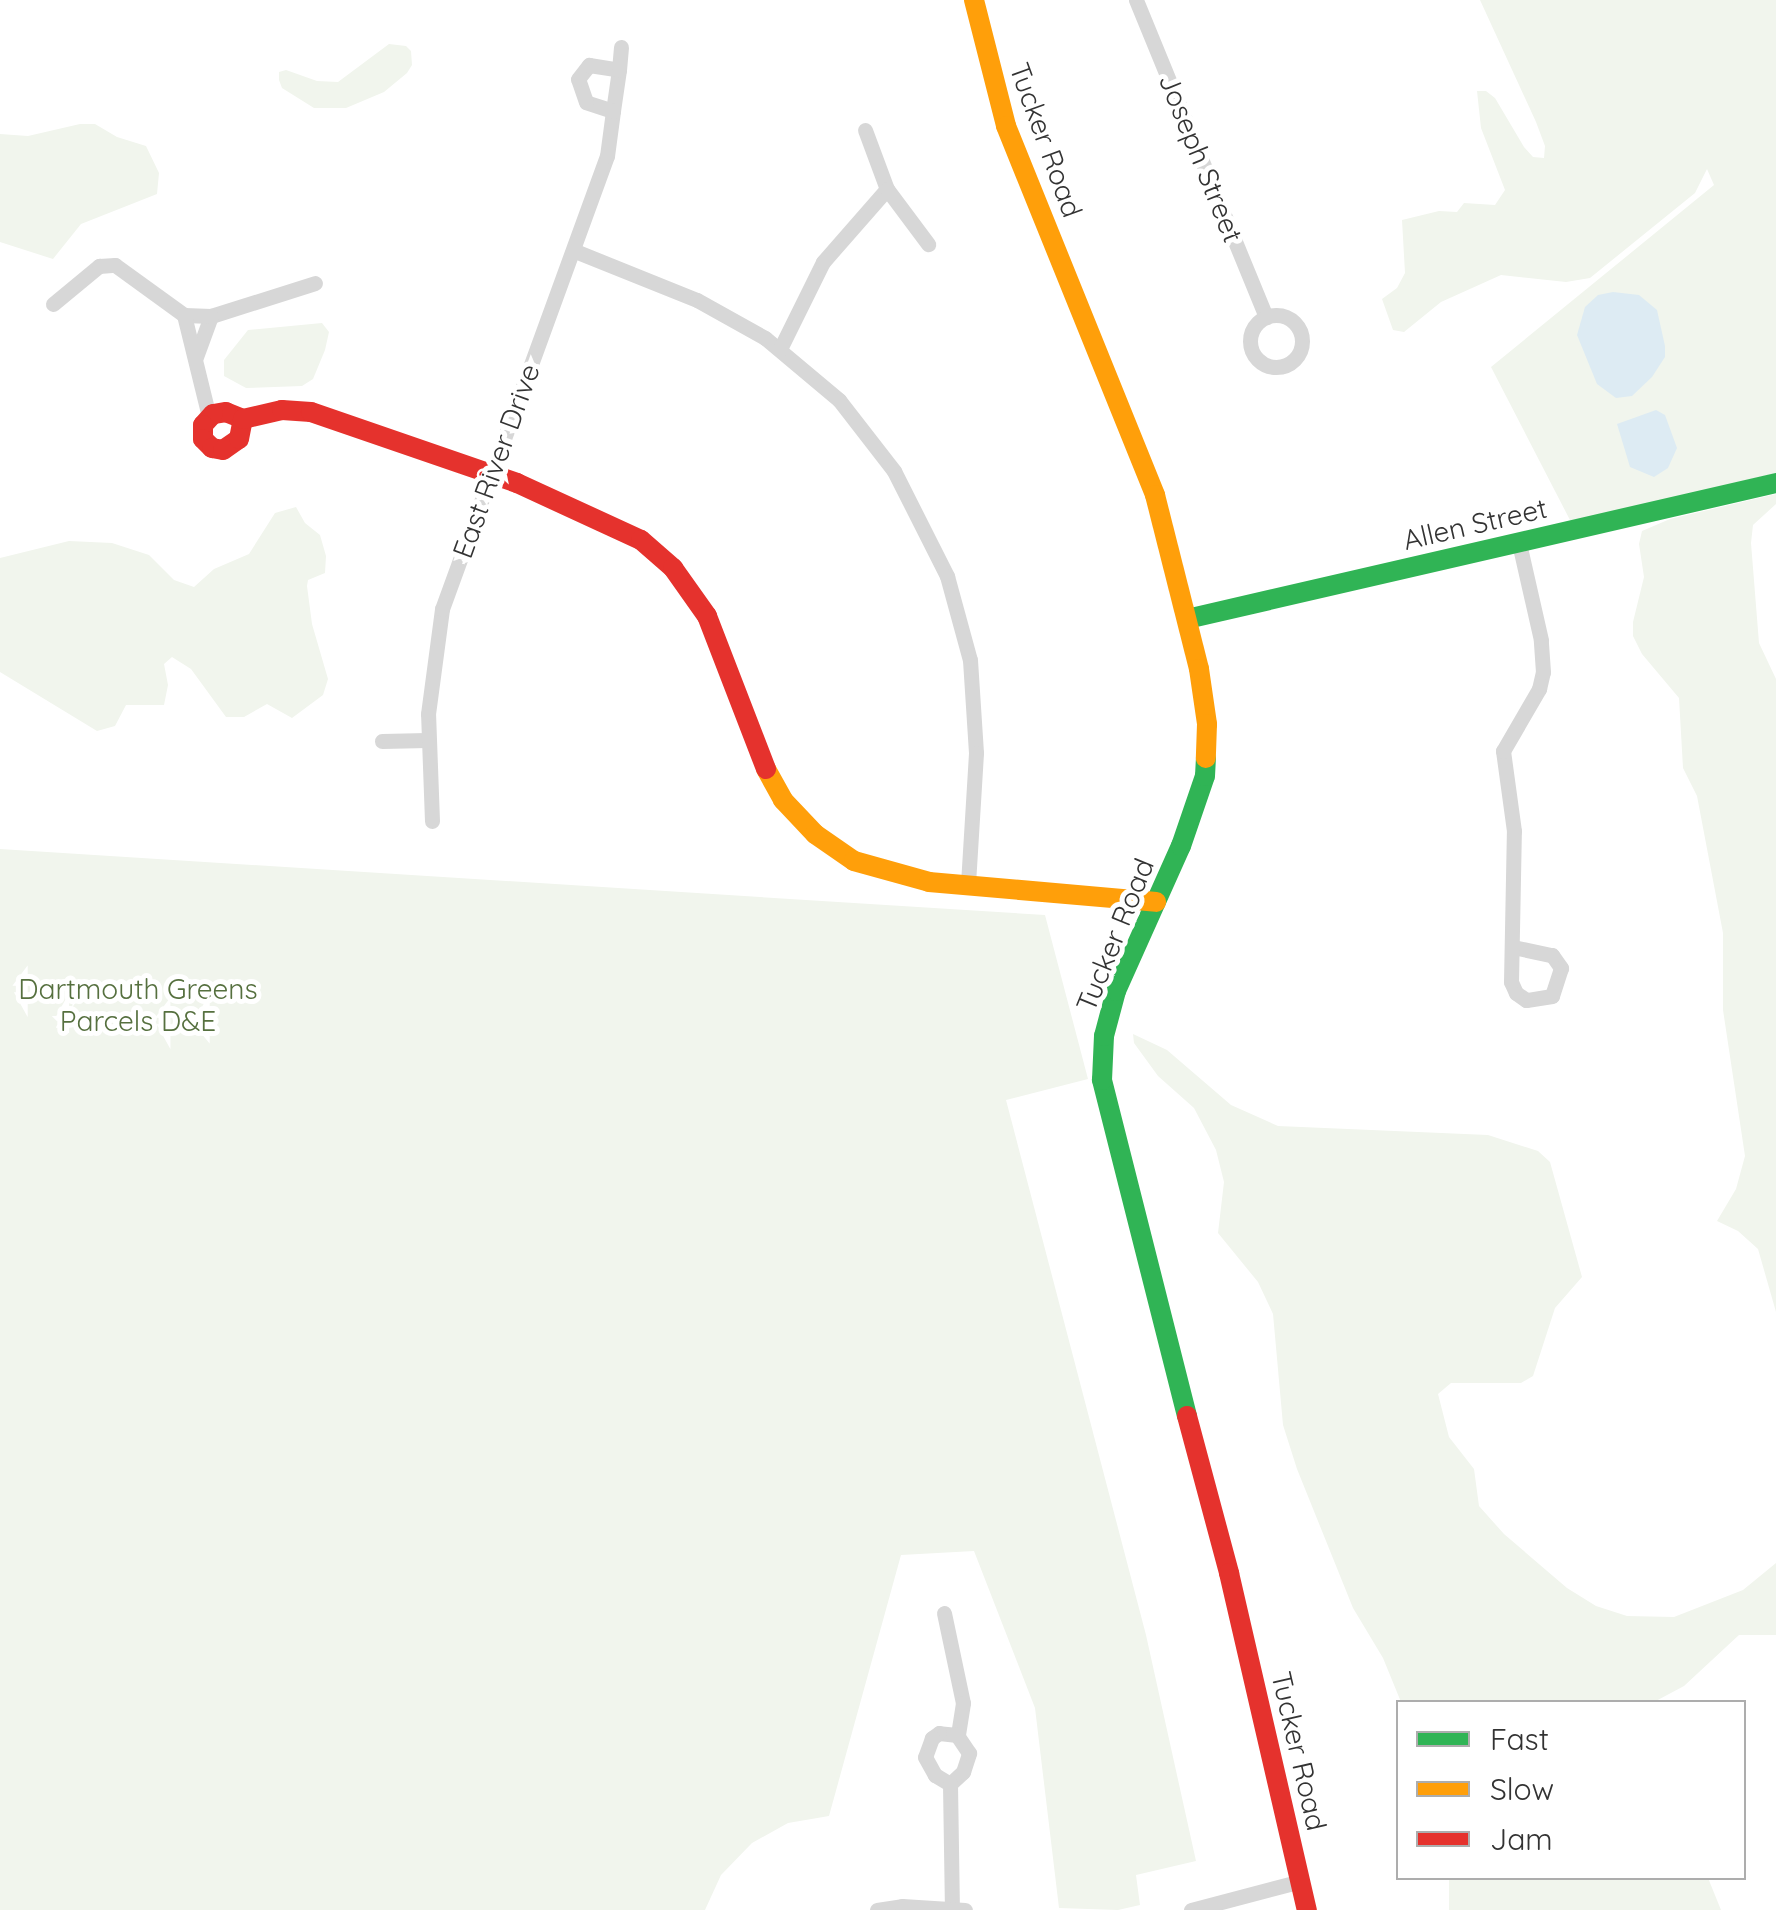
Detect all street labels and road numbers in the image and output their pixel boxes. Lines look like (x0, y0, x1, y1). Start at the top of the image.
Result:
street label: Tucker Road (1002, 58, 1090, 222)
street label: Joseph Street (1152, 69, 1250, 247)
street label: East River Drive (445, 359, 547, 563)
street label: Allen Street (1400, 491, 1550, 557)
street label: Tucker Road (1069, 854, 1161, 1016)
street label: Tucker Road (1264, 1668, 1334, 1834)

